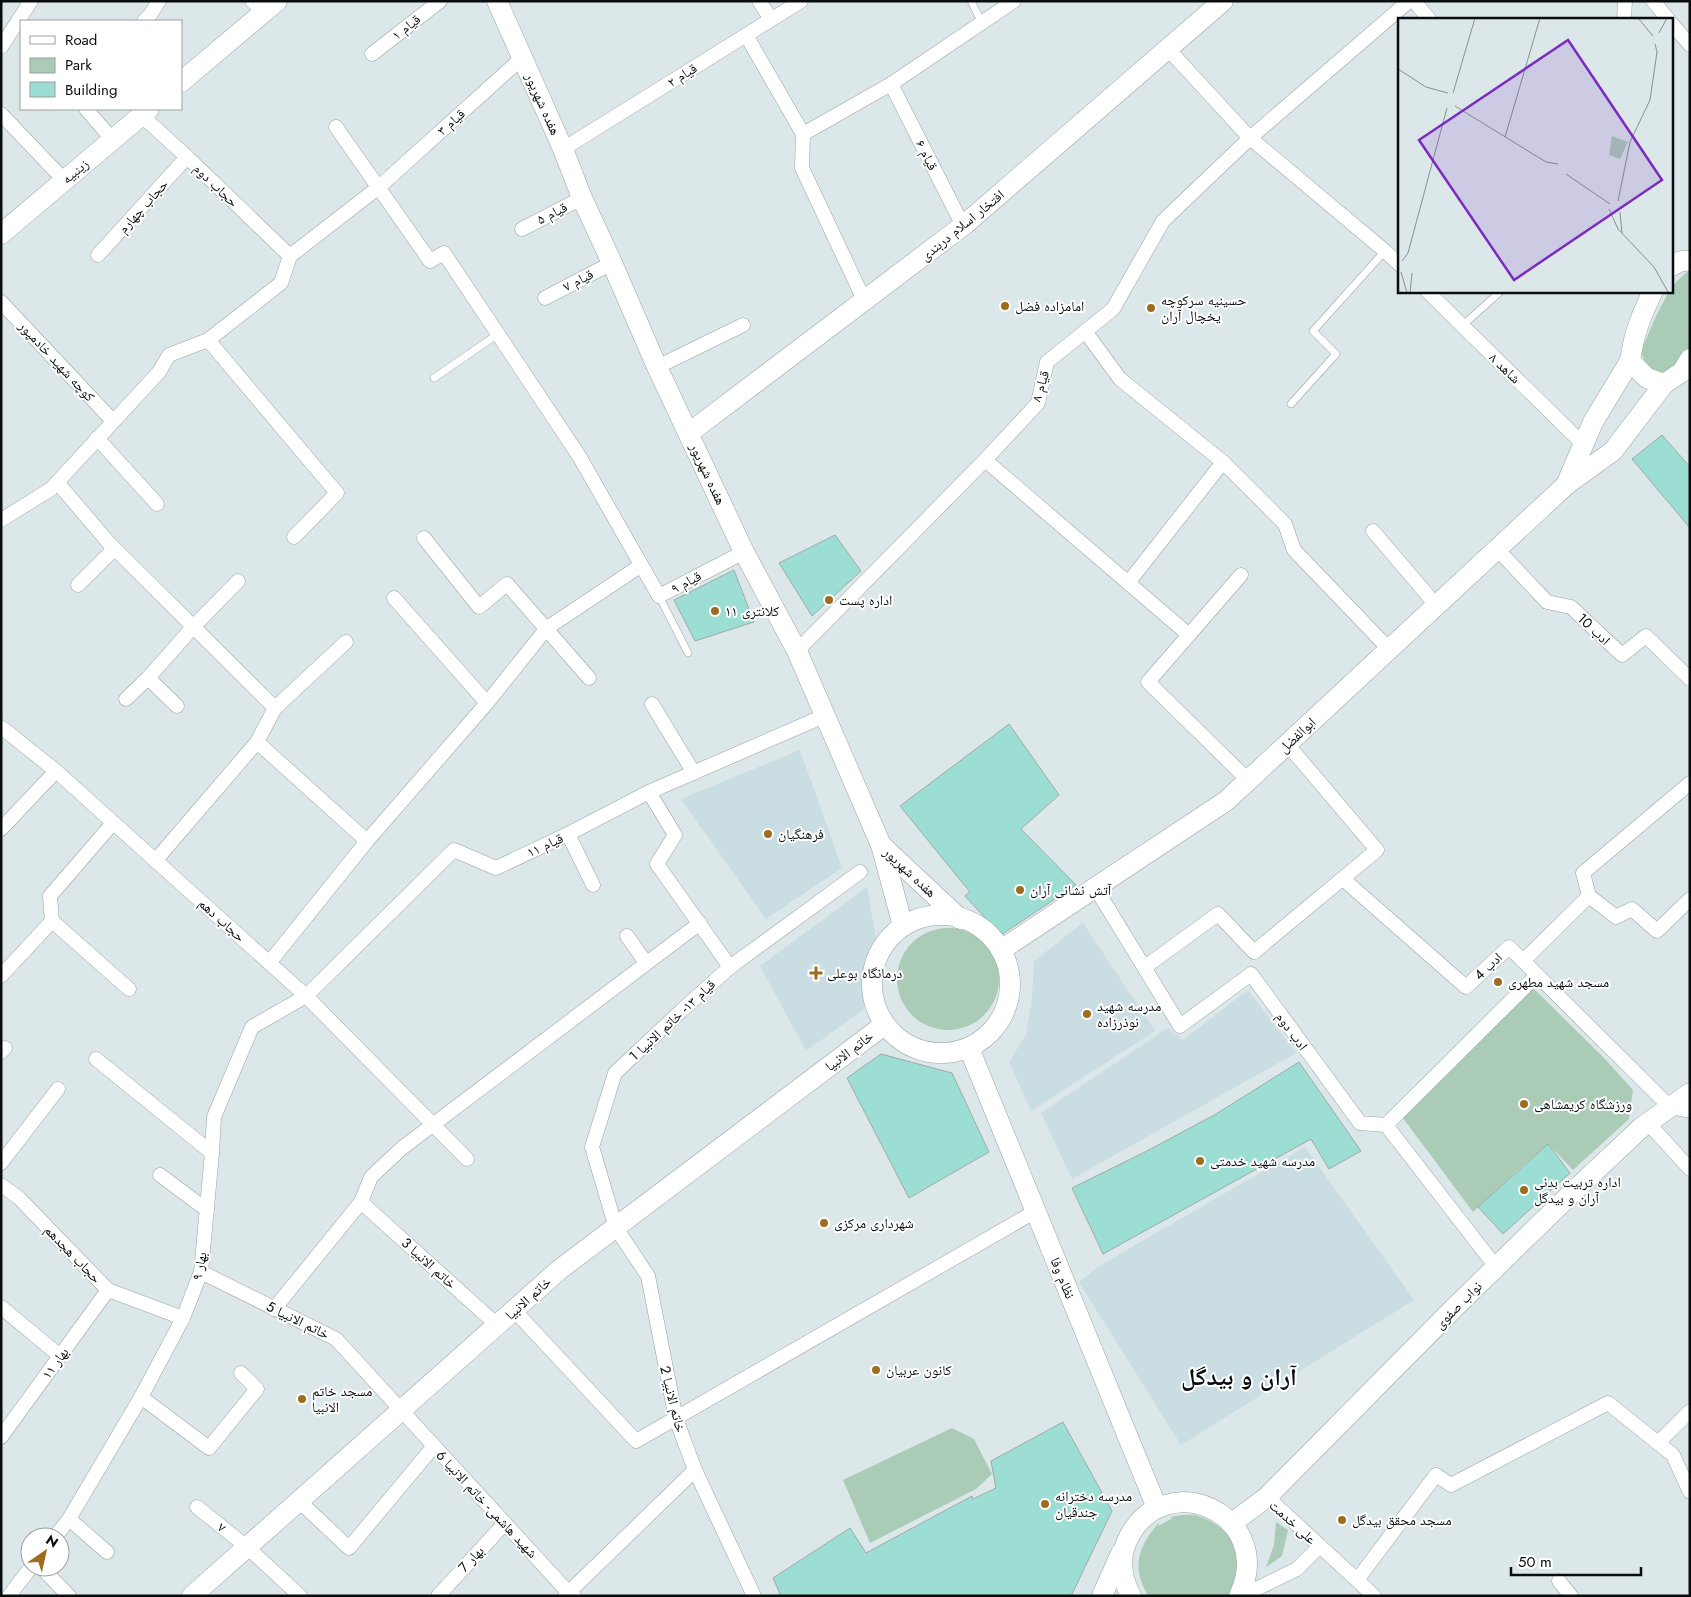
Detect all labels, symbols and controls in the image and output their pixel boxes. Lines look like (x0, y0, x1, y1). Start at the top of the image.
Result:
street label: قیام ۱ (387, 9, 425, 45)
inset map (1398, 18, 1674, 292)
legend (20, 20, 182, 110)
text: Road (65, 29, 97, 51)
text: Park (65, 54, 92, 76)
street label: قیام ۲ (663, 58, 701, 92)
street label: هفده شهریور (520, 69, 566, 138)
text: Building (65, 79, 117, 101)
street label: قیام ۳ (432, 104, 470, 140)
street label: قیام ۶ (911, 136, 943, 174)
street label: زینبیه (57, 154, 93, 188)
street label: حجاب دوم (189, 158, 243, 212)
street label: حجاب چهارم (113, 174, 173, 238)
street label: افتخار اسلام دربندی (916, 185, 1008, 265)
street label: قیام ۵ (533, 197, 571, 229)
street label: قیام ۷ (559, 264, 597, 296)
place label: حسینیه سرکوچه یخچال آران (1161, 290, 1246, 326)
place label: امامزاده فضل (1015, 296, 1084, 316)
marker: امامزاده فضل (999, 300, 1011, 312)
marker: حسینیه سرکوچه یخچال آران (1145, 302, 1157, 314)
street label: کوچه شهید خادمپور (14, 315, 100, 406)
street label: شاهد ۸ (1485, 348, 1525, 388)
street label: قیام ۸ (1026, 368, 1054, 404)
street label: هفده شهریور (685, 439, 731, 508)
street label: قیام ۹ (667, 566, 705, 598)
place label: اداره پست (839, 590, 892, 610)
marker: اداره پست (823, 594, 835, 606)
place label: کلانتری ۱۱ (725, 601, 780, 621)
marker: کلانتری ۱۱ (709, 605, 721, 617)
street label: ادب 10 (1573, 608, 1615, 650)
street label: ابوالفضل (1274, 712, 1320, 758)
place label: فرهنگیان (778, 824, 824, 844)
street label: قیام ۱۱ (524, 828, 567, 862)
marker: فرهنگیان (762, 828, 774, 840)
street label: هفده شهریور (878, 841, 941, 902)
place label: آتش نشانی آران (1030, 880, 1112, 900)
marker: آتش نشانی آران (1014, 884, 1026, 896)
street label: حجاب دهم (194, 893, 250, 947)
street label: ادب 4 (1469, 948, 1507, 984)
place label: درمانگاه بوعلی (827, 963, 903, 983)
marker: درمانگاه بوعلی (809, 966, 823, 980)
place label: مسجد شهید مطهری (1508, 972, 1609, 992)
street label: قیام ۱۳- خاتم الانبیا 1 (624, 975, 720, 1065)
marker: مسجد شهید مطهری (1492, 976, 1504, 988)
place label: مدرسه شهید نوذرزاده (1097, 996, 1161, 1032)
marker: مدرسه شهید نوذرزاده (1081, 1008, 1093, 1020)
street label: ادب دوم (1271, 1008, 1313, 1054)
street label: خاتم الانبیا (821, 1026, 877, 1076)
place label: ورزشگاه کریمشاهی (1534, 1094, 1632, 1114)
marker: ورزشگاه کریمشاهی (1518, 1098, 1530, 1110)
place label: مدرسه شهید خدمتی (1210, 1151, 1315, 1171)
marker: مدرسه شهید خدمتی (1194, 1155, 1206, 1167)
place label: اداره تربیت بدنی آران و بیدگل (1534, 1172, 1621, 1208)
marker: اداره تربیت بدنی آران و بیدگل (1518, 1184, 1530, 1196)
place label: شهرداری مرکزی (834, 1213, 914, 1233)
marker: شهرداری مرکزی (818, 1217, 830, 1229)
street label: حجاب هجدهم (40, 1220, 106, 1288)
street label: خاتم الانبیا 3 (397, 1233, 461, 1293)
street label: بهار ۹ (186, 1250, 212, 1282)
street label: نظام وفا (1046, 1254, 1080, 1302)
street label: خاتم الانبیا (501, 1272, 556, 1324)
street label: نواب صفوی (1430, 1276, 1487, 1333)
street label: خاتم الانبیا 5 (263, 1296, 333, 1344)
street label: بهار ۱۱ (37, 1343, 73, 1383)
district label: آران و بیدگل (1181, 1359, 1297, 1394)
place label: کانون عربیان (886, 1360, 952, 1380)
street label: خاتم الانبیا 2 (655, 1364, 691, 1435)
marker: کانون عربیان (870, 1364, 882, 1376)
place label: مسجد خاتم الانبیا (312, 1381, 372, 1417)
marker: مسجد خاتم الانبیا (296, 1393, 308, 1405)
street label: شهید هاشمی- خاتم الانبیا 6 (432, 1446, 542, 1562)
place label: مدرسه دخترانه جندقیان (1055, 1486, 1132, 1522)
street label: علی خدمت (1265, 1495, 1321, 1549)
marker: مدرسه دخترانه جندقیان (1039, 1498, 1051, 1510)
place label: مسجد محقق بیدگل (1352, 1510, 1452, 1530)
marker: مسجد محقق بیدگل (1336, 1514, 1348, 1526)
street label: ۷ (213, 1517, 231, 1537)
north arrow (20, 1527, 70, 1577)
text: N (42, 1530, 62, 1553)
street label: بهار 7 (454, 1541, 489, 1577)
scale bar (1511, 1544, 1641, 1576)
text: 50 m (1518, 1551, 1552, 1573)

